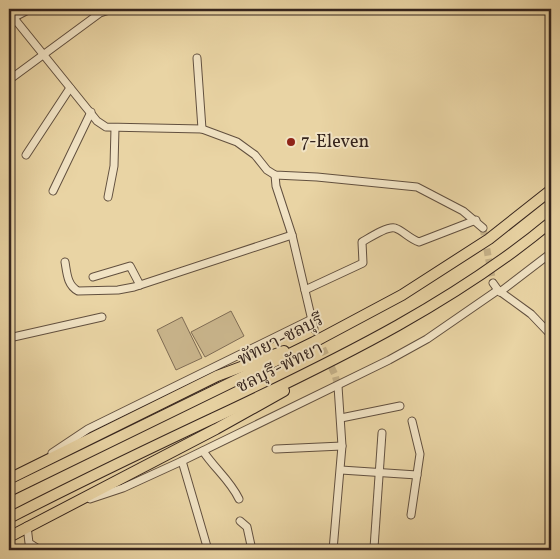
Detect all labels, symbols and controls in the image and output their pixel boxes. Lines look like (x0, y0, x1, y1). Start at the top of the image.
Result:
place label: 7-Eleven (301, 130, 369, 155)
marker: 7-Eleven (285, 136, 297, 148)
street label: พัทยา-ชลบุรี (234, 308, 328, 372)
street label: ชลบุรี-พัทยา (233, 336, 327, 400)

